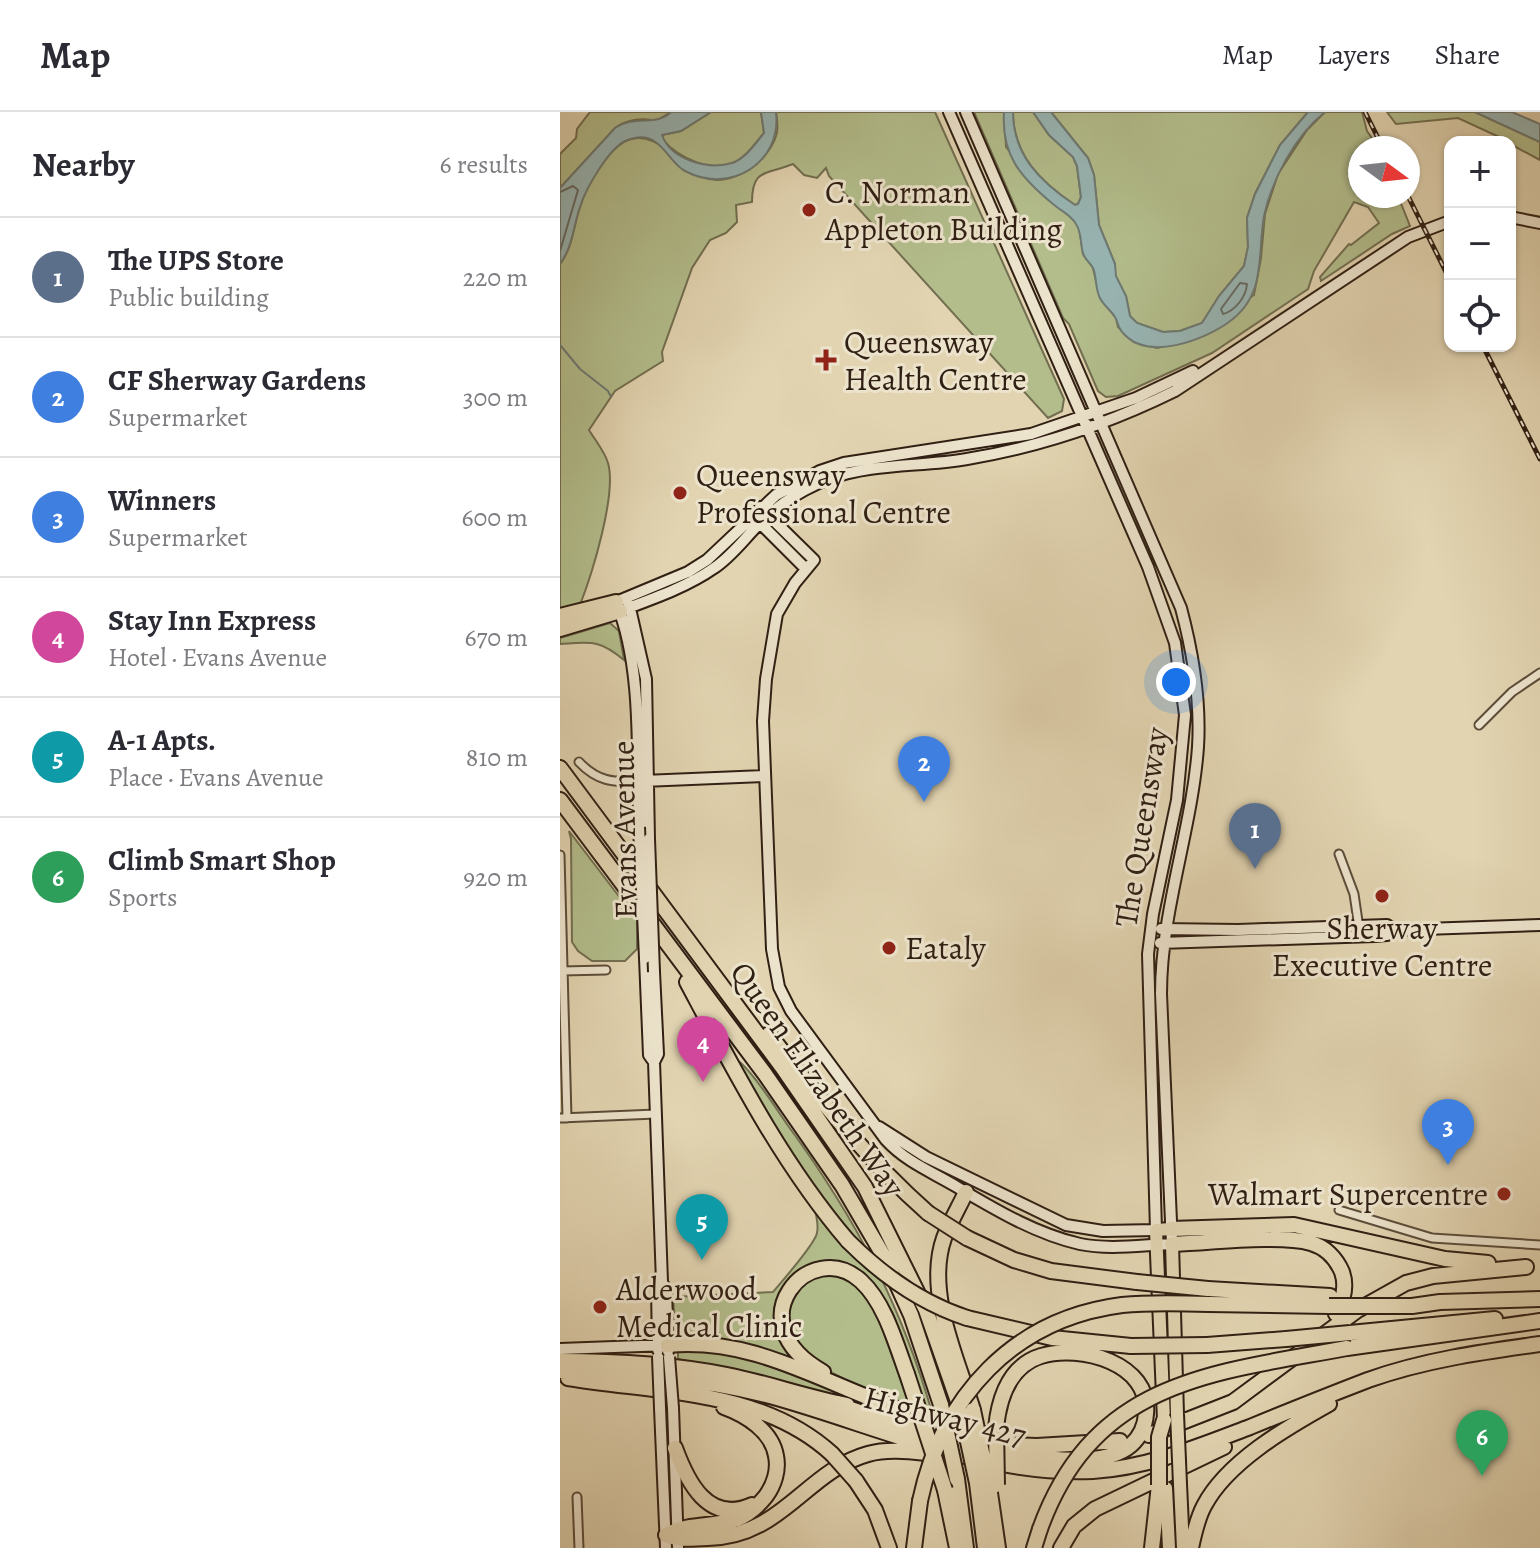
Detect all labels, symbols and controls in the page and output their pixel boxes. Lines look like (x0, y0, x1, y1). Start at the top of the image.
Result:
text: Map (40, 29, 110, 81)
text: Map (1222, 36, 1273, 74)
text: Layers (1317, 36, 1390, 74)
text: Share (1434, 36, 1500, 74)
north arrow (1348, 136, 1420, 208)
map controls (1444, 136, 1516, 352)
button: + (1444, 136, 1516, 208)
text: Nearby (32, 141, 135, 188)
text: 6 results (440, 147, 528, 182)
place label: C. Norman Appleton Building (824, 170, 1062, 251)
marker: C. Norman Appleton Building (800, 201, 818, 219)
button: − (1444, 208, 1516, 280)
text: The UPS Store (108, 240, 284, 280)
text: 1 (53, 260, 63, 295)
text: 220 m (463, 260, 528, 295)
text: Public building (108, 280, 269, 315)
button: locate (1444, 280, 1516, 352)
place label: Queensway Health Centre (844, 320, 1027, 401)
marker: Queensway Health Centre (815, 349, 837, 371)
text: CF Sherway Gardens (108, 360, 366, 400)
text: 2 (52, 380, 64, 415)
text: 300 m (463, 380, 528, 415)
text: Supermarket (108, 400, 248, 435)
place label: Queensway Professional Centre (696, 453, 951, 534)
text: Winners (108, 480, 216, 520)
marker: Queensway Professional Centre (671, 484, 689, 502)
text: 3 (52, 500, 64, 535)
text: 600 m (461, 500, 528, 535)
text: Supermarket (108, 520, 248, 555)
text: Stay Inn Express (108, 600, 316, 640)
text: 4 (52, 620, 64, 655)
text: 670 m (464, 620, 528, 655)
text: Hotel · Evans Avenue (108, 640, 327, 675)
your location (1156, 662, 1196, 702)
text: A-1 Apts. (108, 720, 216, 760)
street label: The Queensway (1103, 723, 1179, 930)
pin: 2 (898, 736, 950, 802)
text: 5 (52, 740, 64, 775)
text: 810 m (466, 740, 528, 775)
street label: Evans Avenue (600, 740, 648, 920)
text: Place · Evans Avenue (108, 760, 324, 795)
pin: 1 (1229, 803, 1281, 869)
text: Climb Smart Shop (108, 840, 336, 880)
text: 6 (52, 860, 64, 895)
text: 920 m (463, 860, 528, 895)
text: Sports (108, 880, 177, 915)
marker: Sherway Executive Centre (1373, 887, 1391, 905)
place label: Sherway Executive Centre (1272, 906, 1492, 987)
place label: Eataly (905, 926, 986, 970)
marker: Eataly (880, 939, 898, 957)
street label: Queen Elizabeth Way (720, 953, 916, 1206)
pin: 4 (677, 1016, 729, 1082)
pin: 3 (1422, 1099, 1474, 1165)
place label: Walmart Supercentre (1207, 1172, 1488, 1216)
marker: Walmart Supercentre (1495, 1185, 1513, 1203)
pin: 5 (676, 1194, 728, 1260)
place label: Alderwood Medical Clinic (615, 1267, 802, 1348)
marker: Alderwood Medical Clinic (591, 1298, 609, 1316)
street label: Highway 427 (859, 1375, 1031, 1457)
pin: 6 (1456, 1410, 1508, 1476)

